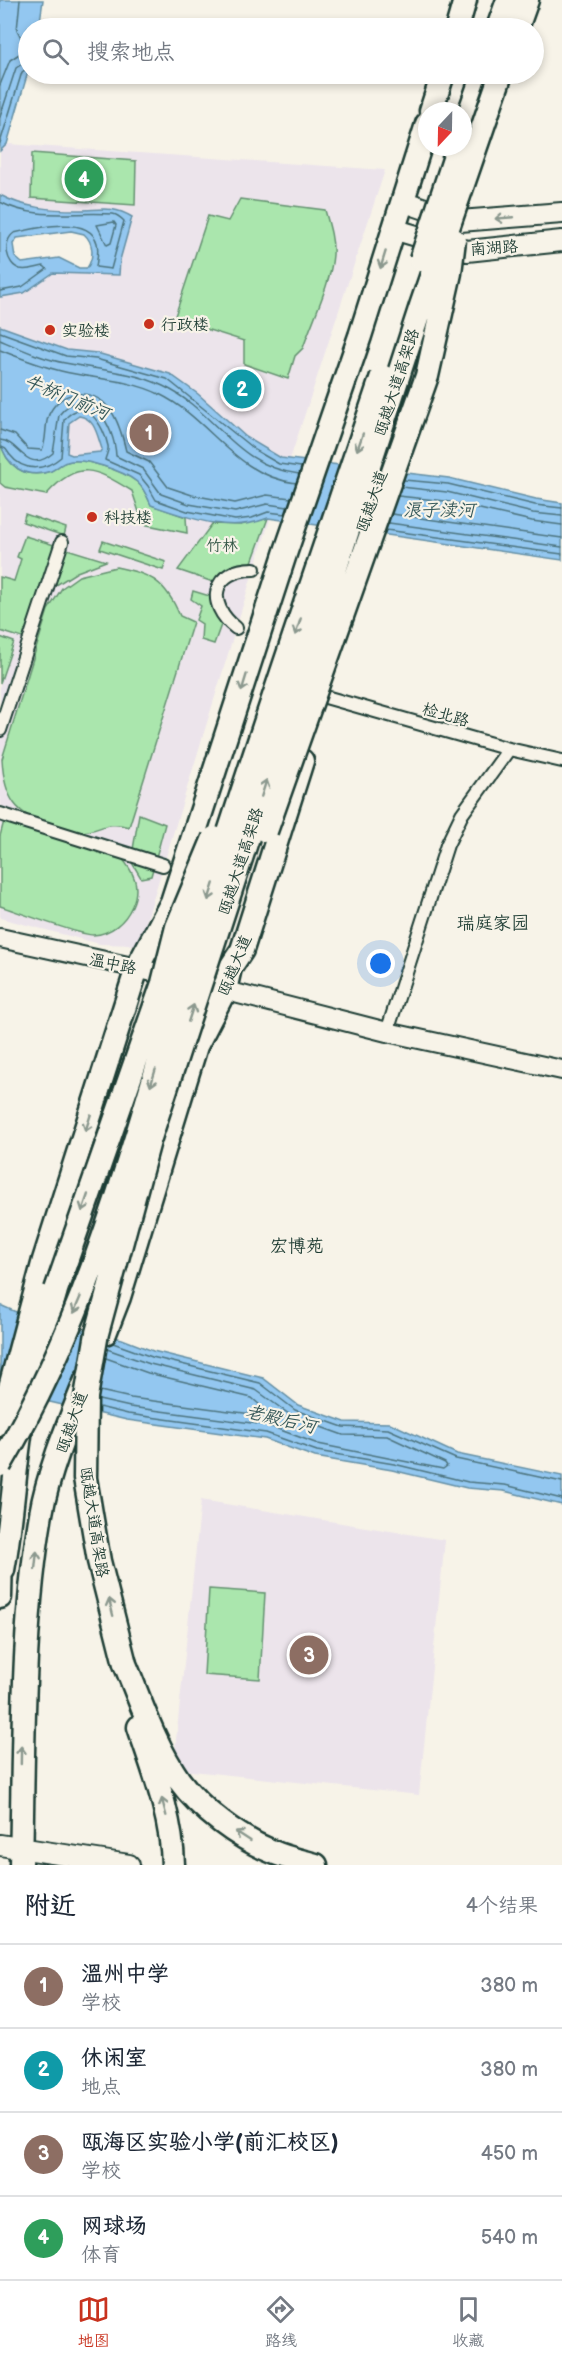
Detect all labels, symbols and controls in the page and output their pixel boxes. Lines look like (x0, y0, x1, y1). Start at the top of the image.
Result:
search box (18, 18, 544, 84)
icon: search (39, 35, 72, 68)
text: 搜索地点 (87, 39, 175, 66)
north arrow (418, 102, 472, 156)
pin: 4 (64, 156, 104, 201)
one-way arrow (494, 213, 514, 224)
street label: 南湖路 (469, 237, 519, 260)
one-way arrow (377, 250, 388, 269)
place label: 行政楼 (161, 316, 209, 335)
marker: 行政楼 (142, 317, 156, 331)
place label: 实验楼 (62, 322, 110, 341)
marker: 实验楼 (43, 323, 57, 337)
street label: 瓯越大道高架路 (371, 326, 424, 439)
pin: 2 (222, 366, 262, 412)
water label: 牛桥门前河 (21, 370, 115, 426)
pin: 1 (130, 410, 168, 456)
one-way arrow (353, 432, 364, 451)
street label: 瓯越大道 (353, 468, 392, 535)
water label: 浪子渎河 (403, 500, 478, 521)
place label: 科技楼 (104, 509, 152, 528)
marker: 科技楼 (85, 510, 99, 524)
park label: 竹林 (206, 537, 238, 556)
one-way arrow (292, 617, 303, 636)
one-way arrow (238, 673, 249, 692)
street label: 检北路 (420, 700, 471, 731)
one-way arrow (259, 779, 270, 798)
street label: 瓯越大道高架路 (215, 805, 268, 918)
one-way arrow (205, 882, 216, 901)
district label: 瑞庭家园 (457, 913, 529, 934)
street label: 瓯越大道 (215, 932, 256, 999)
your location (366, 949, 395, 978)
street label: 温中路 (87, 950, 138, 979)
one-way arrow (186, 1004, 197, 1023)
one-way arrow (147, 1068, 158, 1087)
one-way arrow (82, 1113, 93, 1132)
one-way arrow (79, 1193, 90, 1212)
district label: 宏博苑 (270, 1236, 324, 1257)
one-way arrow (71, 1295, 82, 1314)
street label: 瓯越大道 (53, 1389, 92, 1456)
water label: 老殿后河 (243, 1401, 321, 1438)
street label: 瓯越大道高架路 (75, 1465, 112, 1579)
one-way arrow (31, 1551, 42, 1571)
one-way arrow (104, 1598, 116, 1617)
pin: 3 (290, 1632, 328, 1678)
one-way arrow (16, 1745, 27, 1765)
one-way arrow (158, 1798, 170, 1817)
one-way arrow (235, 1829, 252, 1841)
text: 附近 (24, 1891, 76, 1922)
text: 4个结果 (466, 1894, 538, 1918)
text: 温州中学 (81, 1961, 169, 1988)
text: 1 (39, 1974, 48, 1998)
text: 380 m (480, 1974, 538, 1998)
text: 学校 (81, 1991, 121, 2015)
text: 休闲室 (81, 2045, 147, 2072)
text: 2 (38, 2058, 49, 2082)
text: 380 m (480, 2058, 538, 2082)
text: 地点 (81, 2075, 121, 2099)
text: 瓯海区实验小学(前汇校区) (81, 2129, 339, 2156)
text: 3 (38, 2142, 49, 2166)
text: 450 m (481, 2142, 538, 2166)
text: 学校 (81, 2159, 121, 2183)
text: 网球场 (81, 2213, 147, 2240)
text: 4 (38, 2226, 49, 2250)
text: 540 m (481, 2226, 538, 2250)
text: 体育 (81, 2243, 121, 2267)
tab: 地图 (77, 2293, 110, 2351)
tab: 路线 (264, 2293, 297, 2351)
tab: 收藏 (452, 2293, 485, 2351)

